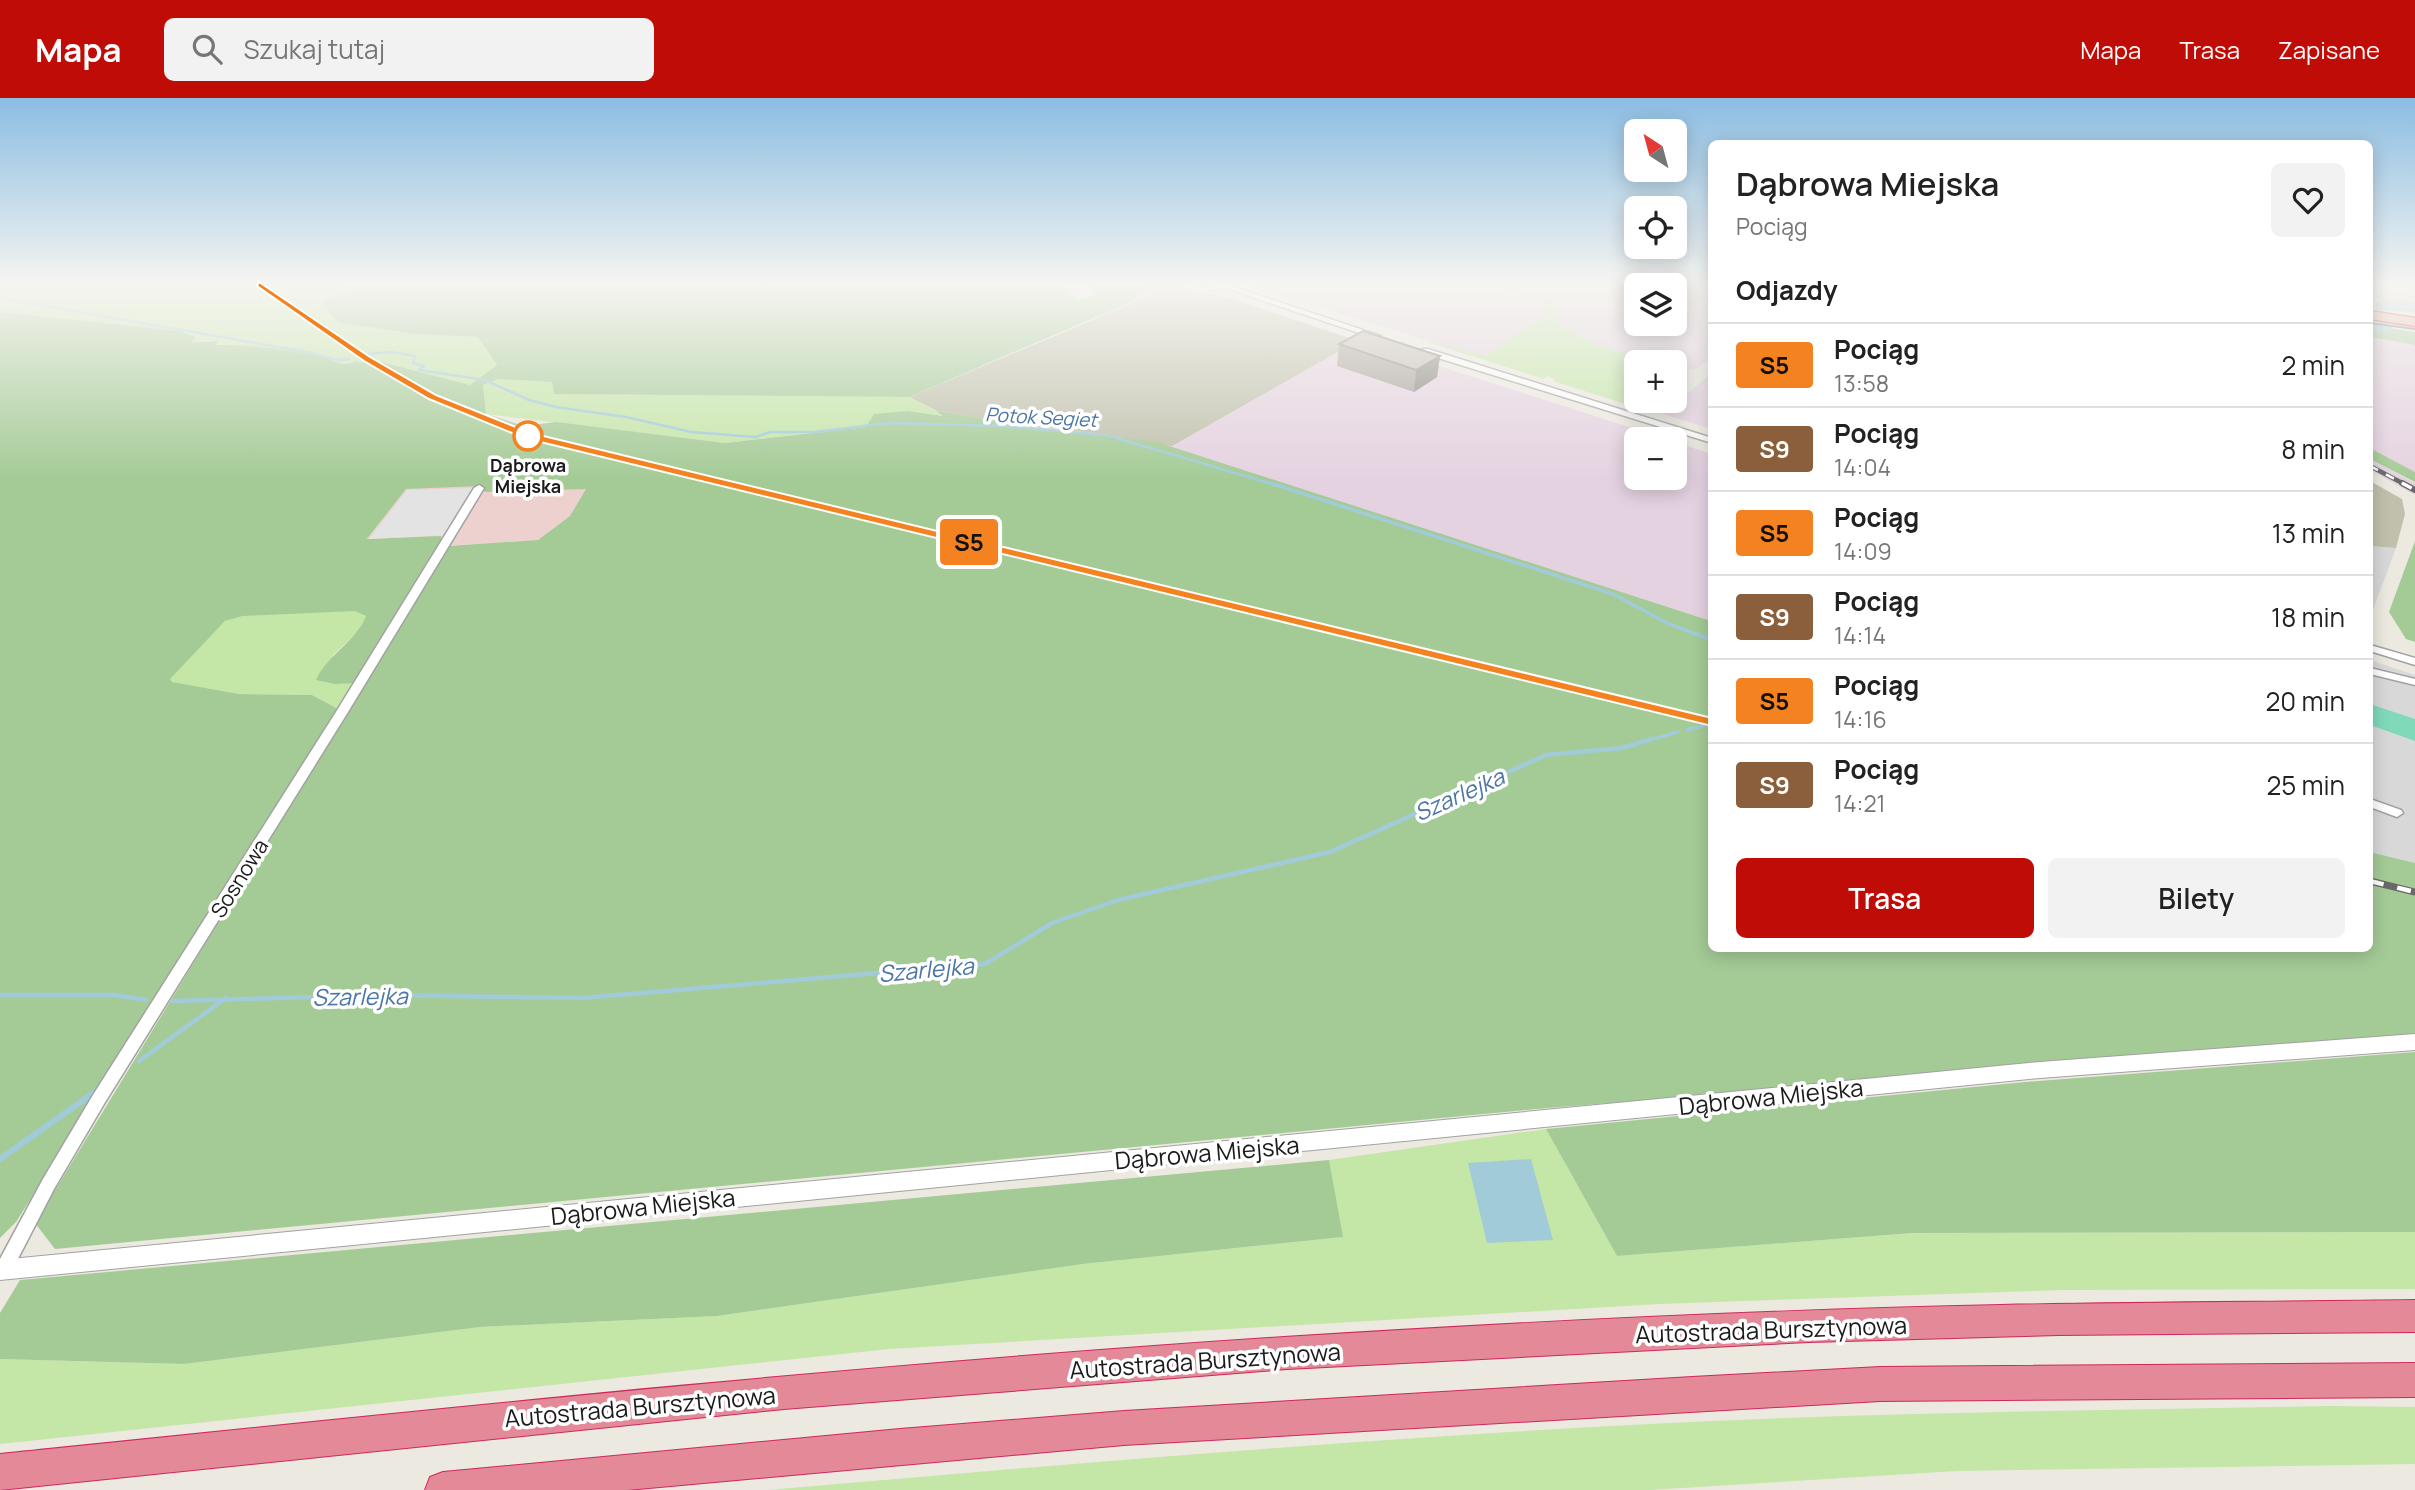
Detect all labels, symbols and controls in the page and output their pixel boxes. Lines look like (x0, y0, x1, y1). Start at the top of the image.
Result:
search box (164, 18, 654, 81)
text: Mapa (35, 27, 122, 72)
icon: search (188, 30, 226, 68)
text: Szukaj tutaj (244, 31, 385, 67)
text: Mapa (2080, 33, 2141, 66)
text: Trasa (2179, 33, 2240, 66)
text: Zapisane (2278, 33, 2380, 66)
north arrow (1624, 119, 1687, 182)
map controls (1624, 119, 1687, 490)
text: Dąbrowa Miejska (1736, 161, 1999, 206)
button: heart (2271, 163, 2345, 237)
button: locate (1624, 196, 1687, 259)
text: Pociąg (1736, 210, 1808, 242)
text: Odjazdy (1736, 272, 1837, 308)
button: layers (1624, 273, 1687, 336)
text: Pociąg (1834, 331, 1919, 367)
text: 2 min (2281, 347, 2345, 383)
text: S5 (1760, 348, 1789, 381)
button: + (1624, 350, 1687, 413)
text: 13:58 (1834, 367, 1889, 399)
water label: Potok Segiet (985, 401, 1100, 433)
text: Pociąg (1834, 415, 1919, 451)
marker: Dąbrowa Miejska (513, 421, 543, 451)
button: − (1624, 427, 1687, 490)
text: 8 min (2281, 431, 2345, 467)
text: S9 (1759, 432, 1790, 465)
text: 14:04 (1834, 451, 1891, 483)
place label: Dąbrowa Miejska (490, 453, 566, 498)
text: Pociąg (1834, 499, 1919, 535)
text: 13 min (2272, 515, 2345, 551)
text: S5 (1760, 516, 1789, 549)
line badge: S5 (937, 519, 1000, 565)
text: S5 (954, 525, 984, 558)
text: 14:09 (1834, 535, 1892, 567)
text: Pociąg (1834, 583, 1919, 619)
text: 18 min (2271, 599, 2345, 635)
text: S9 (1759, 600, 1790, 633)
text: 14:14 (1834, 619, 1886, 651)
text: Pociąg (1834, 667, 1919, 703)
text: 20 min (2266, 683, 2345, 719)
text: S5 (1760, 684, 1789, 717)
text: 14:16 (1834, 703, 1887, 735)
text: Pociąg (1834, 751, 1919, 787)
water label: Szarlejka (1409, 759, 1510, 828)
text: 25 min (2266, 767, 2345, 803)
text: S9 (1759, 768, 1790, 801)
text: 14:21 (1834, 787, 1886, 819)
street label: Sosnowa (204, 833, 274, 923)
button: Trasa (1736, 858, 2034, 938)
button: Bilety (2048, 858, 2345, 938)
water label: Szarlejka (877, 949, 976, 989)
water label: Szarlejka (312, 979, 409, 1013)
street label: Dąbrowa Miejska (1677, 1070, 1865, 1122)
street label: Dąbrowa Miejska (1113, 1127, 1301, 1177)
street label: Dąbrowa Miejska (549, 1180, 737, 1232)
street label: Autostrada Bursztynowa (1634, 1308, 1908, 1350)
street label: Autostrada Bursztynowa (1068, 1334, 1342, 1386)
street label: Autostrada Bursztynowa (503, 1378, 777, 1434)

